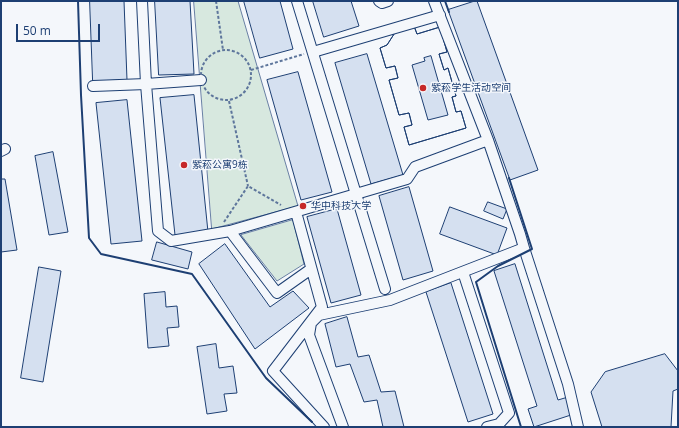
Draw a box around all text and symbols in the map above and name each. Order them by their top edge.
scale bar [18,16,102,42]
text: 50 m [23,22,51,39]
place label: 紫菘学生活动空间 [431,82,511,94]
marker: 紫菘学生活动空间 [418,83,428,93]
place label: 紫菘公寓9栋 [192,159,248,171]
marker: 紫菘公寓9栋 [179,160,189,170]
place label: 华中科技大学 [311,200,371,212]
marker: 华中科技大学 [298,201,308,211]

